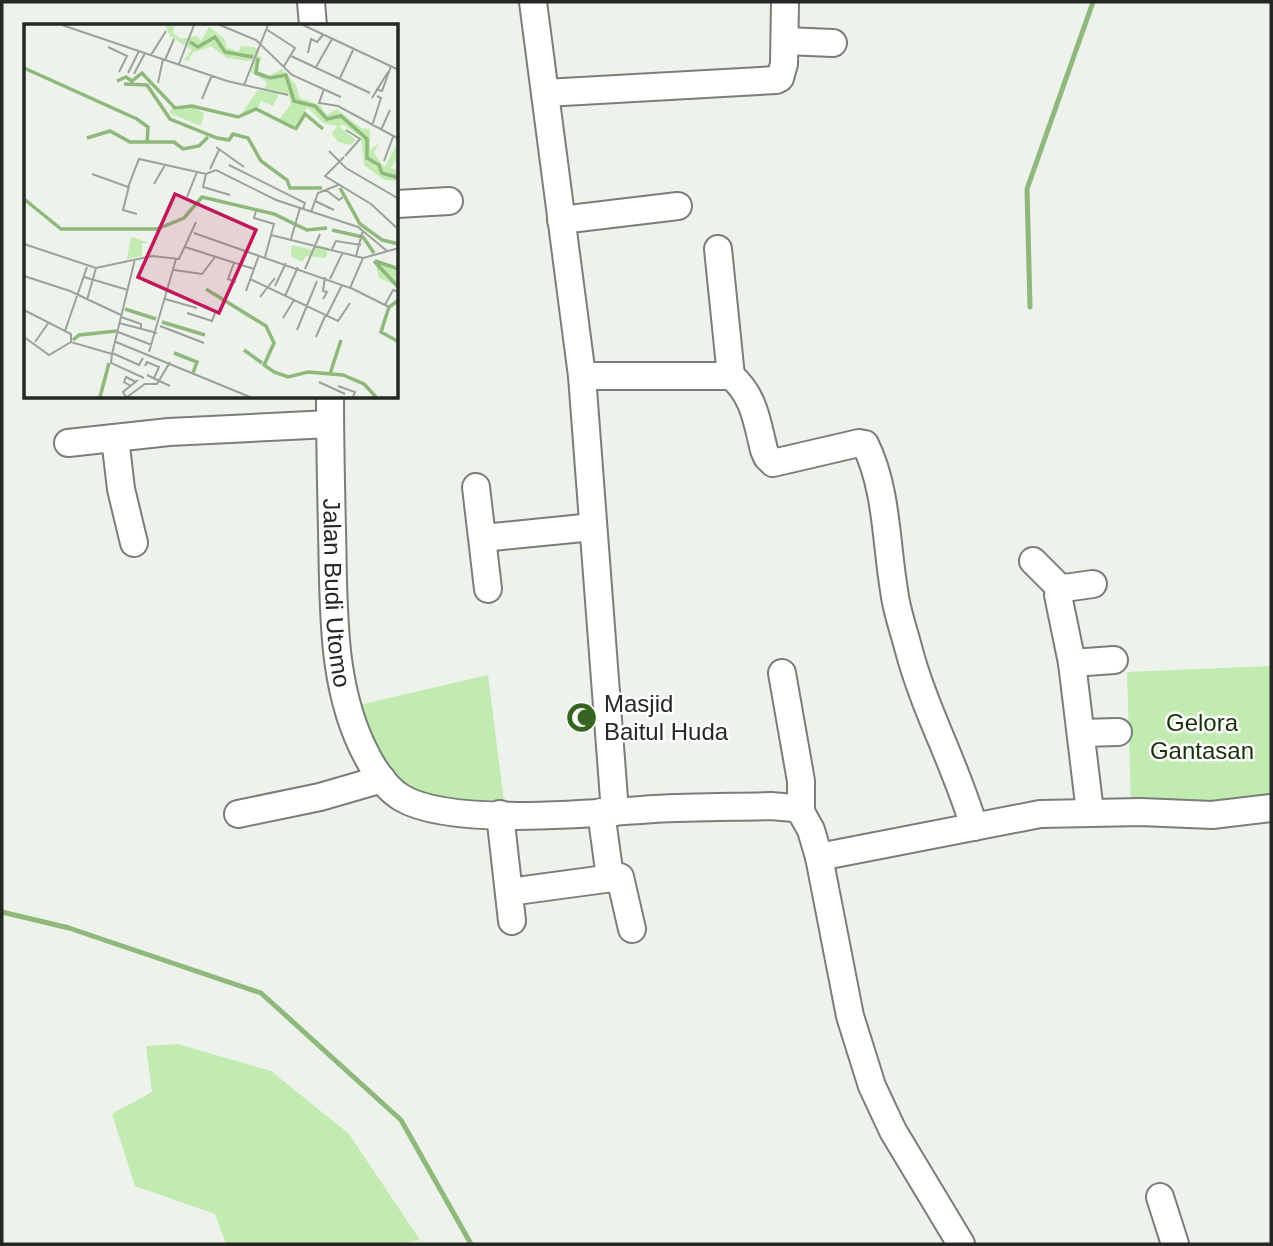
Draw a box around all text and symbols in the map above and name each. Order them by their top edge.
inset map [24,24,399,399]
street label: Jalan Budi Utomo [318,498,356,690]
place label: Masjid Baitul Huda [604,690,729,745]
mosque icon: Masjid Baitul Huda [564,701,598,735]
park label: Gelora Gantasan [1150,709,1254,764]

